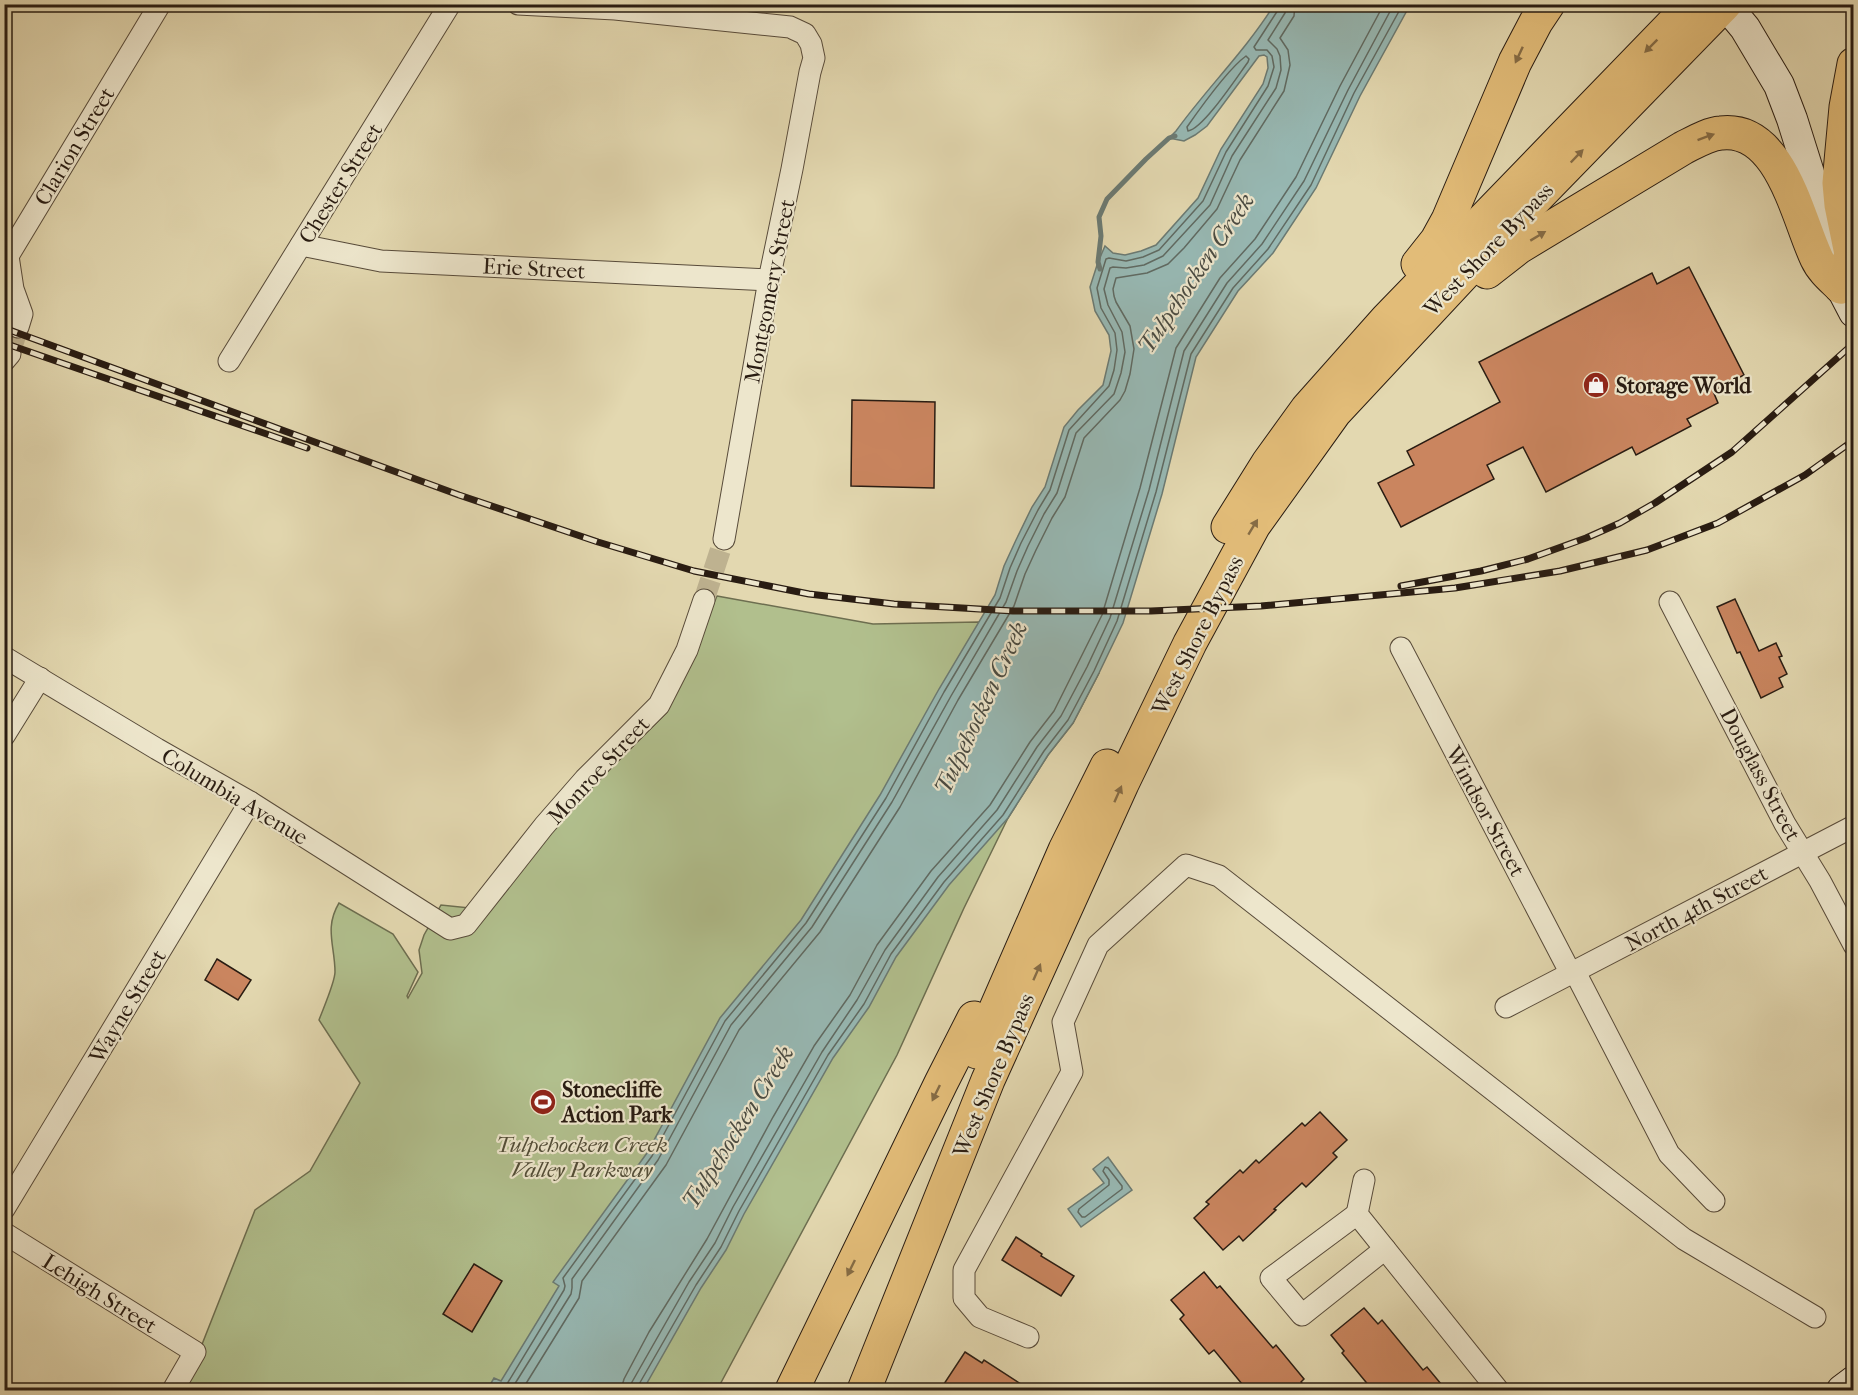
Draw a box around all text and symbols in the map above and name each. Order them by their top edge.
one-way arrow [1644,39,1658,53]
one-way arrow [1514,46,1523,63]
street label: Clarion Street [29,83,120,210]
street label: Chester Street [294,118,388,248]
one-way arrow [1698,132,1716,142]
one-way arrow [1570,149,1584,163]
street label: West Shore Bypass [1418,178,1559,323]
water label: Tulpehocken Creek [1132,187,1260,359]
street label: Montgomery Street [739,197,801,385]
one-way arrow [1530,230,1546,241]
street label: Erie Street [482,253,586,285]
shop icon: Storage World [1581,370,1611,400]
place label: Storage World [1616,373,1752,399]
one-way arrow [1248,519,1259,535]
street label: West Shore Bypass [1146,551,1249,720]
water label: Tulpehocken Creek [929,617,1033,799]
street label: Douglass Street [1714,703,1806,846]
street label: Monroe Street [542,711,655,830]
street label: Windsor Street [1439,741,1530,881]
street label: Columbia Avenue [157,743,312,851]
one-way arrow [1113,786,1122,803]
street label: North 4th Street [1621,860,1772,957]
street label: Wayne Street [83,945,172,1069]
one-way arrow [1033,963,1042,980]
street label: West Shore Bypass [947,990,1040,1162]
water label: Tulpehocken Creek [676,1040,800,1214]
place label: Stonecliffe Action Park [560,1077,673,1128]
one-way arrow [932,1084,941,1101]
sports icon: Stonecliffe Action Park [528,1087,558,1117]
park label: Tulpehocken Creek Valley Parkway [496,1132,668,1183]
street label: Lehigh Street [38,1248,162,1339]
one-way arrow [846,1260,856,1277]

